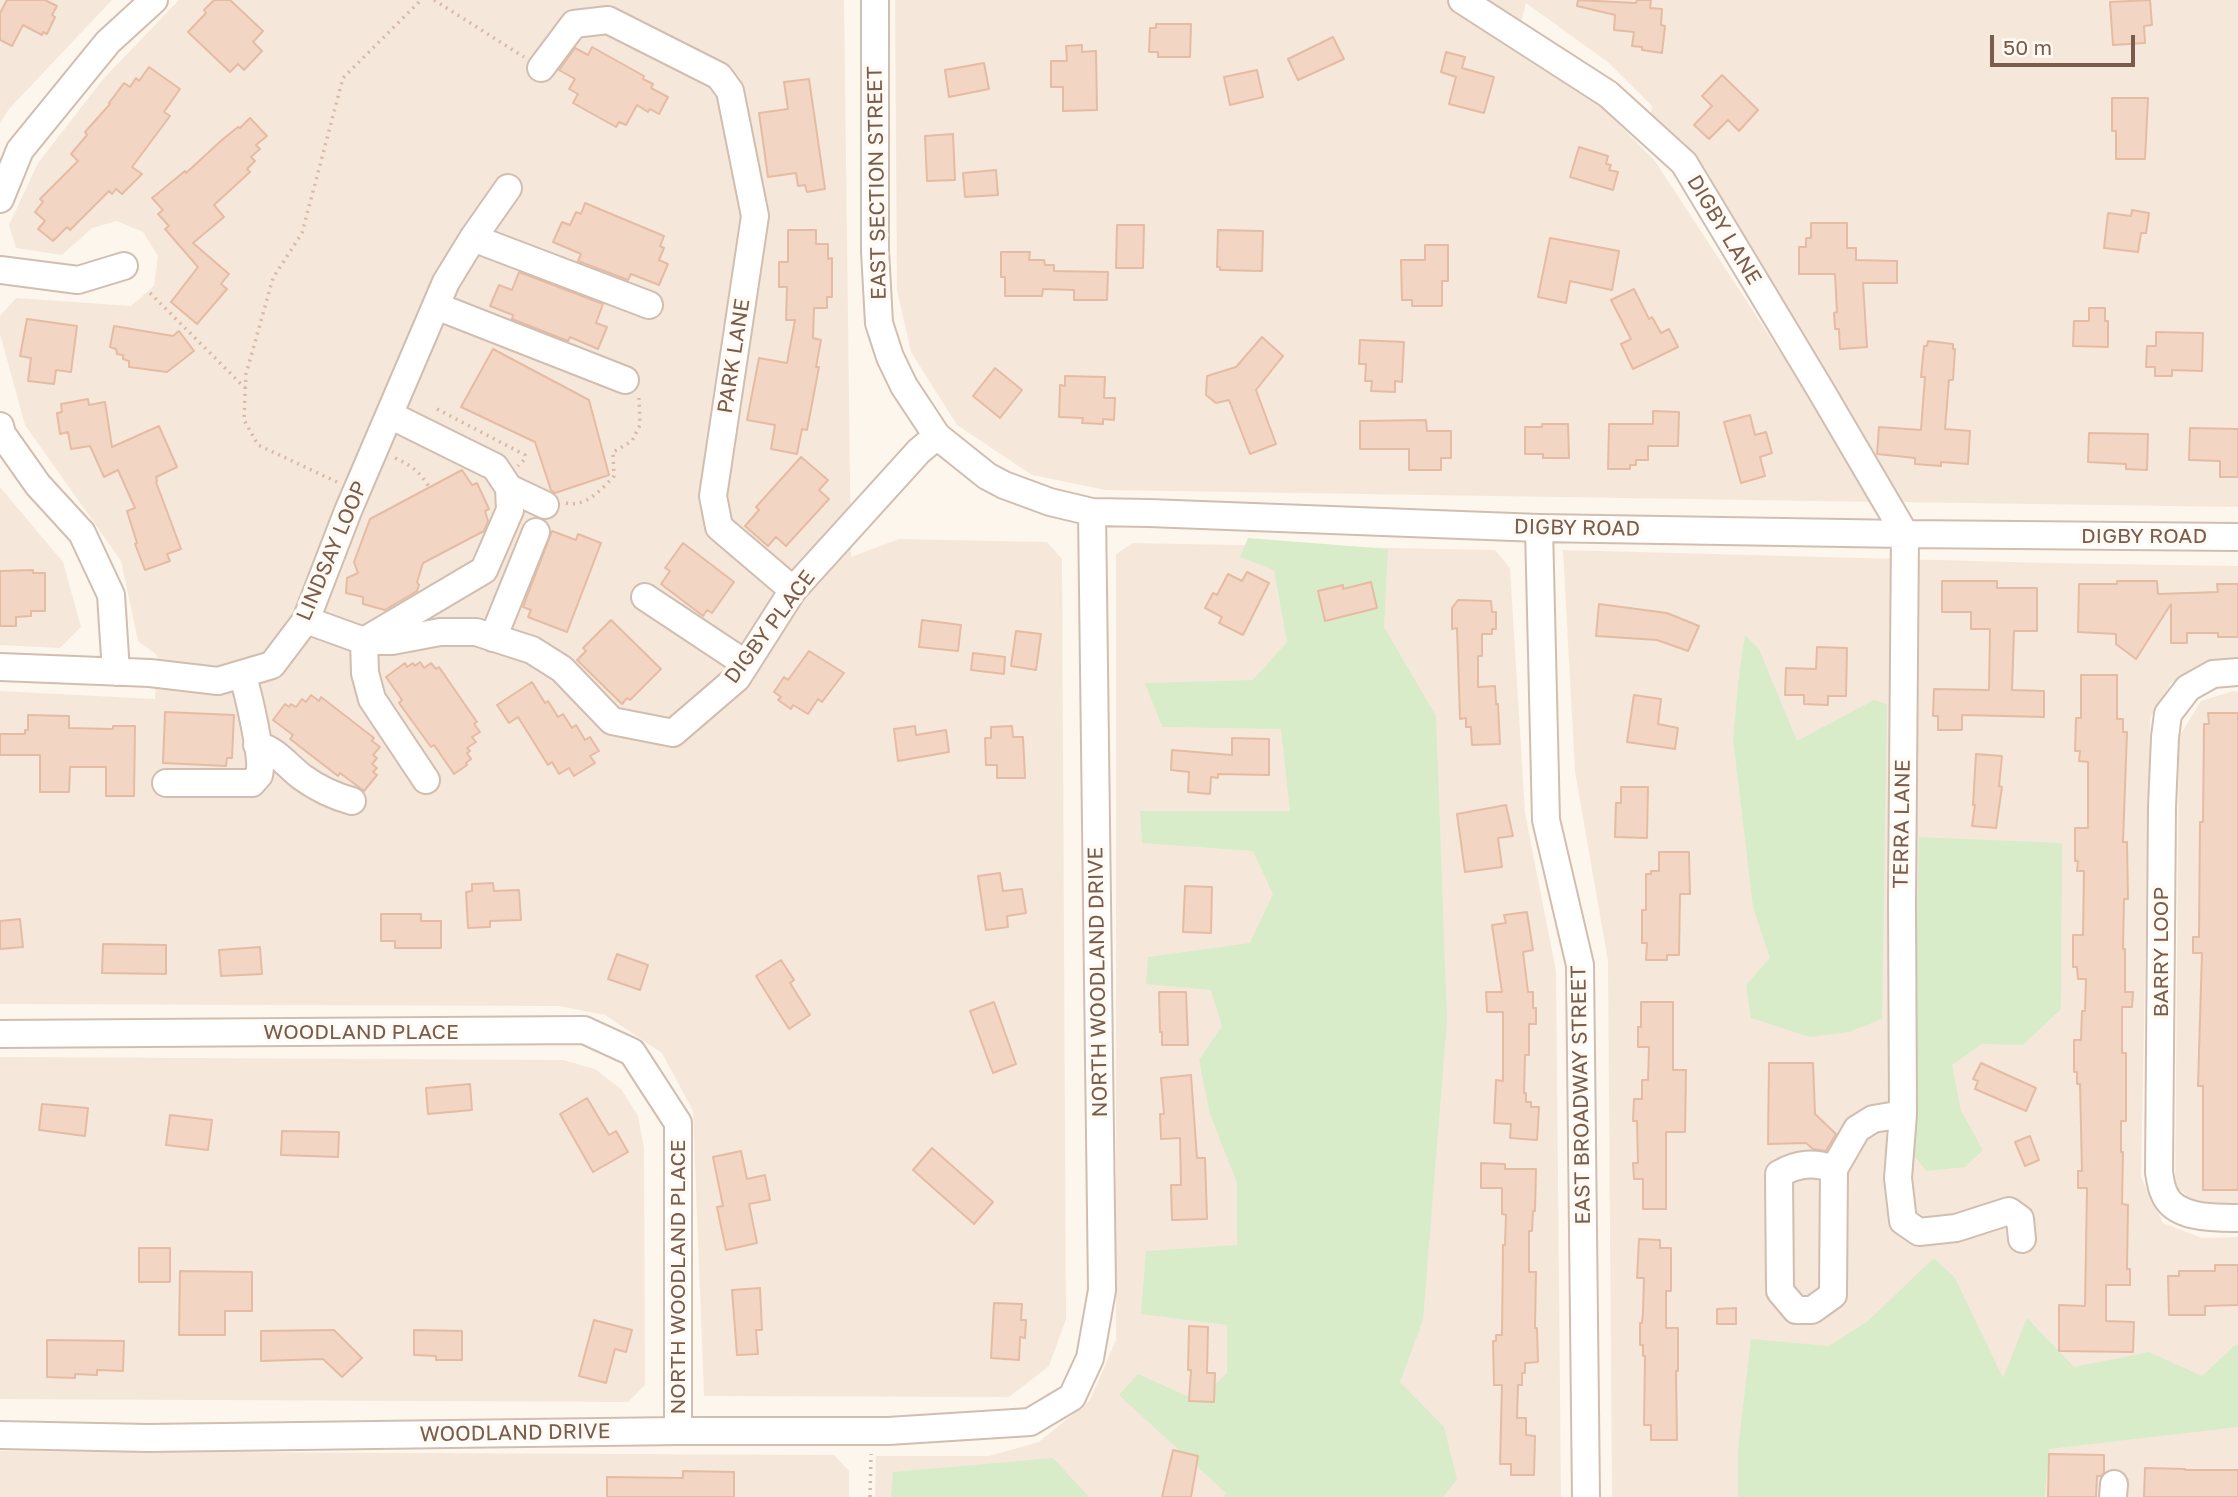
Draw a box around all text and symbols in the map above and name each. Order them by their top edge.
scale bar [1993,21,2138,65]
text: 50 m [2003,34,2052,60]
street label: EAST SECTION STREET [862,66,892,300]
street label: DIGBY LANE [1681,171,1767,289]
street label: PARK LANE [713,297,755,415]
street label: LINDSAY LOOP [291,477,373,625]
street label: DIGBY ROAD [1514,514,1640,542]
street label: DIGBY ROAD [2081,523,2207,549]
street label: DIGBY PLACE [719,565,821,689]
street label: TERRA LANE [1888,759,1916,889]
street label: NORTH WOODLAND DRIVE [1083,847,1113,1117]
street label: BARRY LOOP [2148,887,2174,1017]
street label: EAST BROADWAY STREET [1566,965,1596,1225]
street label: WOODLAND PLACE [263,1019,459,1045]
street label: NORTH WOODLAND PLACE [665,1139,691,1415]
street label: WOODLAND DRIVE [419,1419,611,1447]

